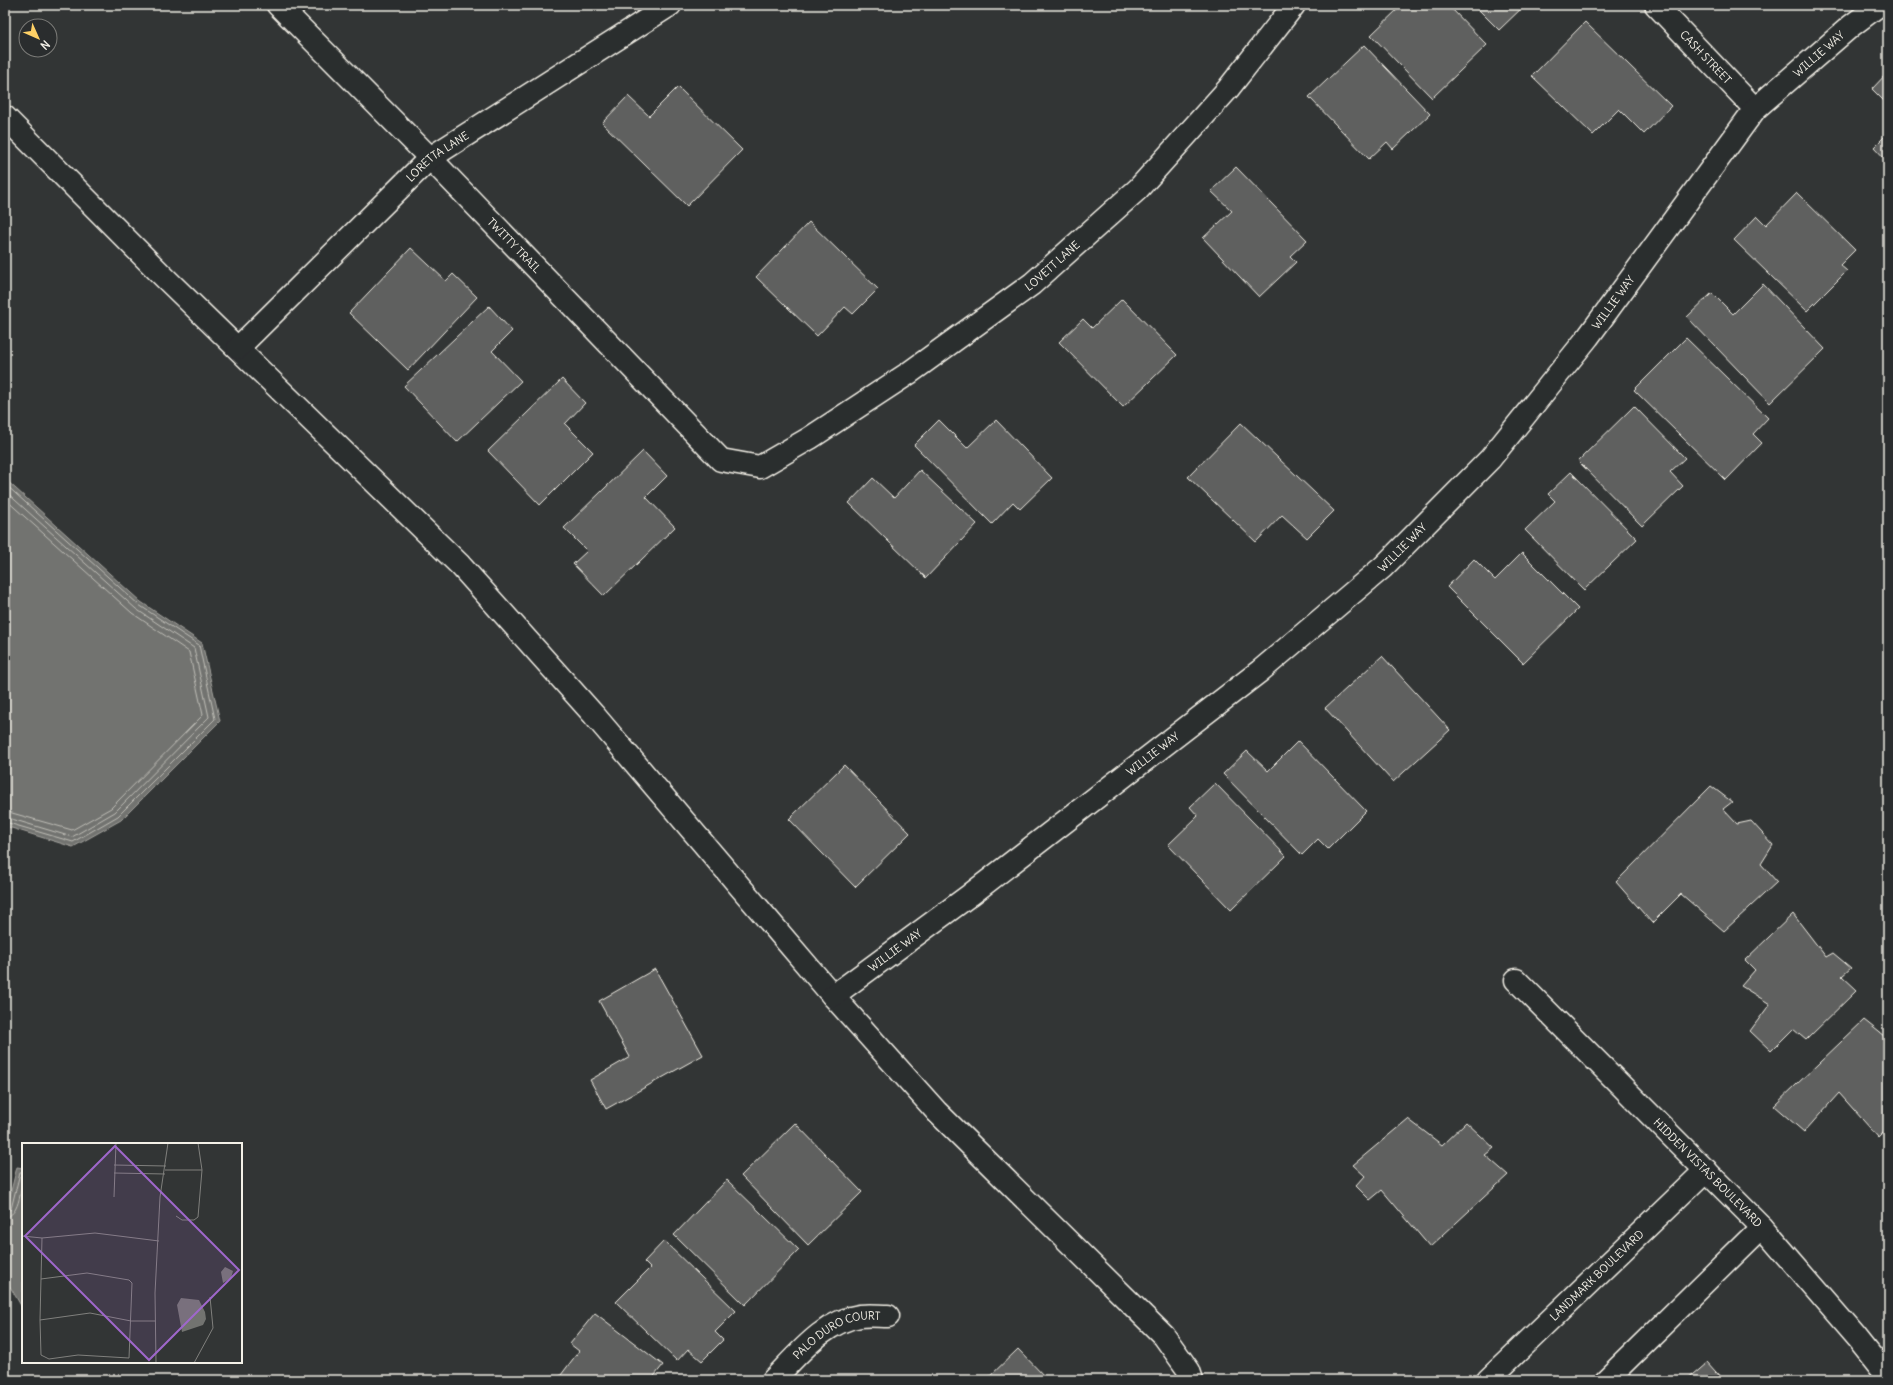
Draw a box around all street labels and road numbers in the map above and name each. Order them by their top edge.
street label: CASH STREET [1677,28,1734,87]
street label: WILLIE WAY [1790,28,1847,80]
street label: LORETTA LANE [403,128,471,185]
street label: TWITTY TRAIL [484,215,544,276]
street label: LOVETT LANE [1022,238,1083,294]
street label: WILLIE WAY [1589,273,1638,332]
street label: WILLIE WAY [1375,520,1429,575]
street label: WILLIE WAY [1123,729,1182,779]
street label: WILLIE WAY [865,926,925,975]
street label: HIDDEN VISTAS BOULEVARD [1651,1115,1765,1230]
street label: LANDMARK BOULEVARD [1547,1227,1647,1324]
street label: PALO DURO COURT [790,1308,881,1362]

